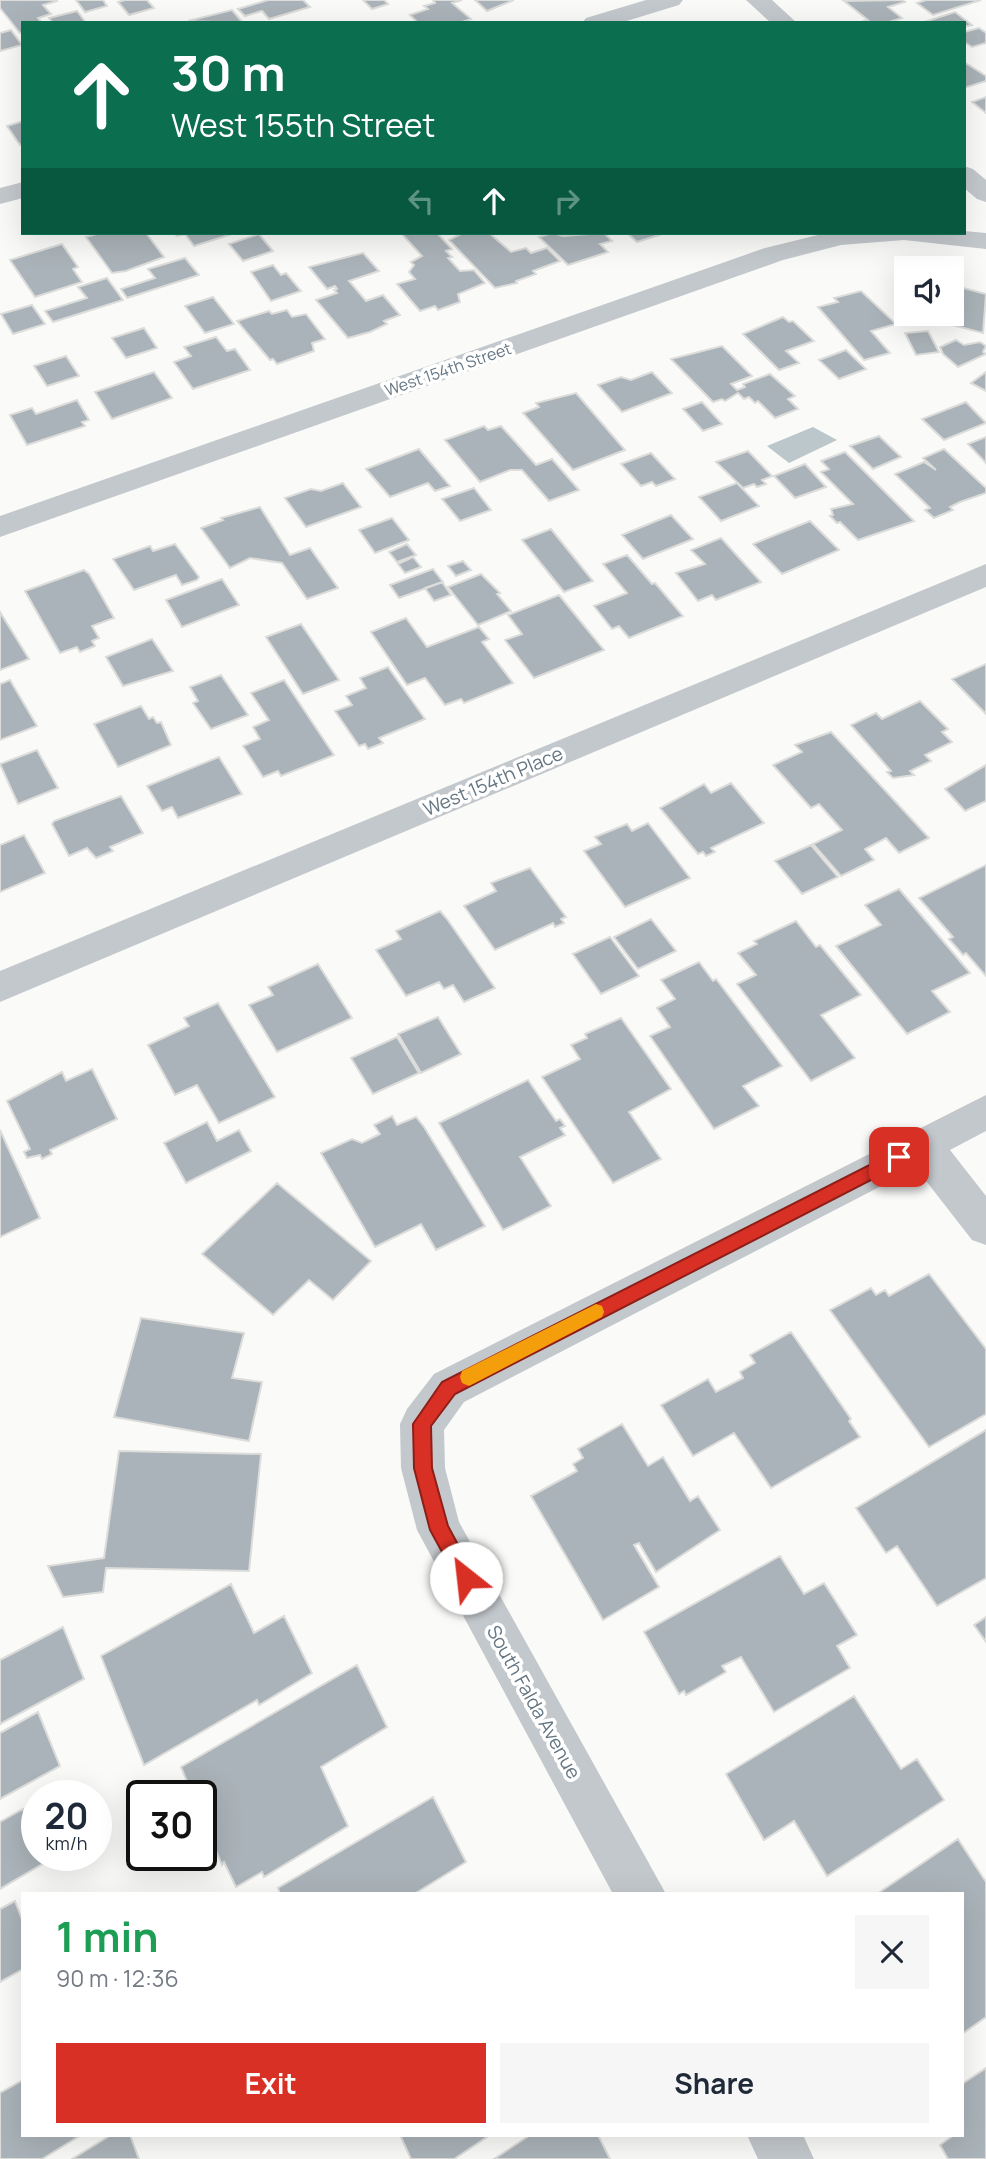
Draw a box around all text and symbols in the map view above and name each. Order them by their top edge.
text: 30 m [171,39,286,106]
icon: ahead [56,49,147,140]
text: West 155th Street [171,103,435,147]
icon: left [402,182,440,220]
icon: ahead [475,182,513,220]
icon: right [548,182,586,220]
map controls [894,256,964,326]
button: sound [894,256,964,326]
street label: West 154th Street [382,337,514,401]
street label: West 154th Place [419,740,567,822]
pin [869,1127,929,1187]
icon: arrive [880,1138,918,1176]
position arrow [429,1541,503,1615]
street label: South Falda Avenue [481,1621,587,1783]
speed limit sign: 30 [126,1780,217,1871]
text: 20 [45,1792,88,1840]
text: km/h [46,1831,87,1855]
text: 1 min [56,1907,159,1965]
button: close [855,1915,929,1989]
text: 90 m · 12:36 [56,1962,179,1994]
button: Exit [56,2043,486,2123]
button: Share [500,2043,929,2123]

